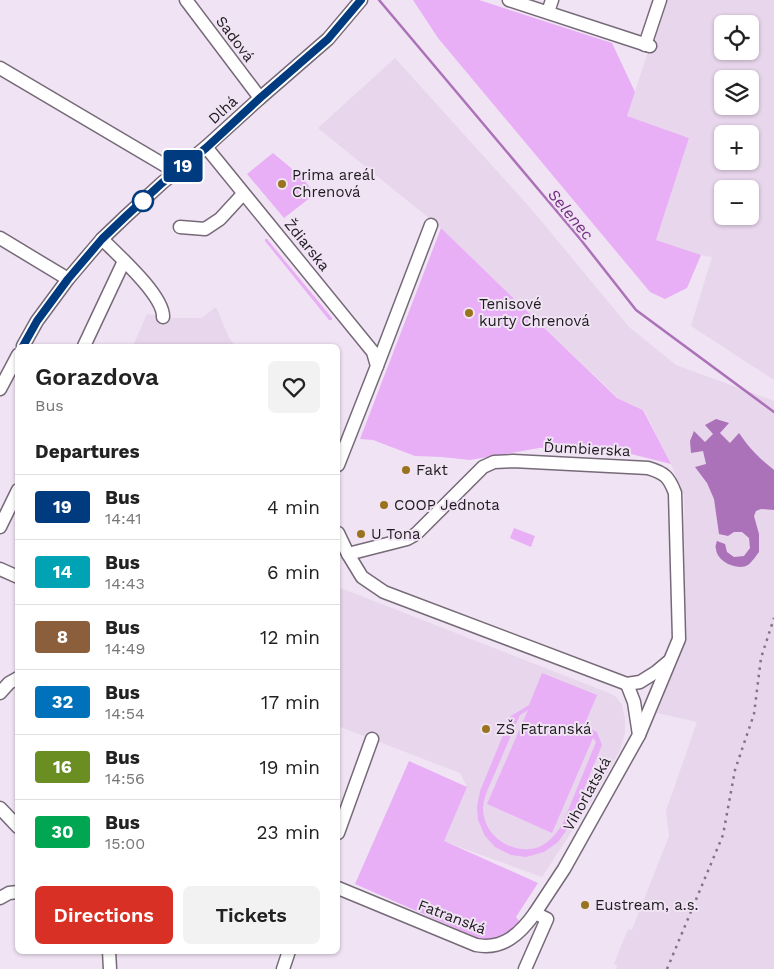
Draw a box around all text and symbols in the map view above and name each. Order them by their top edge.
street label: Sadová [212,13,258,66]
map controls [714,15,759,225]
button: locate [714,15,759,60]
button: layers [714,70,759,115]
street label: Dlhá [205,92,242,128]
button: + [714,125,759,170]
line badge: 19 [160,150,206,182]
text: 19 [174,155,192,176]
place label: Prima areál Chrenová [292,166,375,201]
marker: Prima areál Chrenová [276,178,288,190]
button: − [714,180,759,225]
water label: Selenec [544,185,598,244]
unlabelled marker [132,190,154,212]
street label: Ždiarska [281,215,334,275]
place label: Tenisové kurty Chrenová [479,295,590,330]
marker: Tenisové kurty Chrenová [463,307,475,319]
button: heart [268,361,320,413]
text: Gorazdova [35,363,159,391]
text: Bus [35,396,64,415]
street label: Ďumbierska [543,438,631,460]
text: Departures [35,440,140,463]
place label: Fakt [416,461,448,479]
marker: Fakt [400,464,412,476]
text: Bus [105,486,140,509]
text: 19 [53,496,72,517]
text: 4 min [267,496,320,519]
place label: COOP Jednota [394,496,500,514]
marker: COOP Jednota [378,499,390,511]
text: 14:41 [105,509,142,528]
place label: U Tona [371,525,421,543]
marker: U Tona [355,528,367,540]
text: Bus [105,551,140,574]
text: 14 [53,561,72,582]
text: 6 min [267,561,320,584]
text: 14:43 [105,574,145,593]
text: Bus [105,616,140,639]
text: 8 [57,626,68,647]
text: 12 min [260,626,320,649]
text: 14:49 [105,639,145,658]
text: Bus [105,681,140,704]
text: 32 [52,691,73,712]
text: 17 min [261,691,320,714]
text: 14:54 [105,704,145,723]
place label: ZŠ Fatranská [496,719,592,738]
marker: ZŠ Fatranská [480,723,492,735]
text: Bus [105,746,140,769]
street label: Vihorlatská [559,753,615,834]
text: 16 [53,756,72,777]
text: 19 min [259,756,320,779]
text: 14:56 [105,769,145,788]
text: Bus [105,811,140,834]
text: 30 [51,821,74,842]
text: 23 min [256,821,320,844]
text: 15:00 [105,834,145,853]
button: Directions [35,886,173,944]
button: Tickets [183,886,320,944]
street label: Fatranská [415,896,489,938]
place label: Eustream, a.s. [595,896,699,914]
marker: Eustream, a.s. [579,899,591,911]

